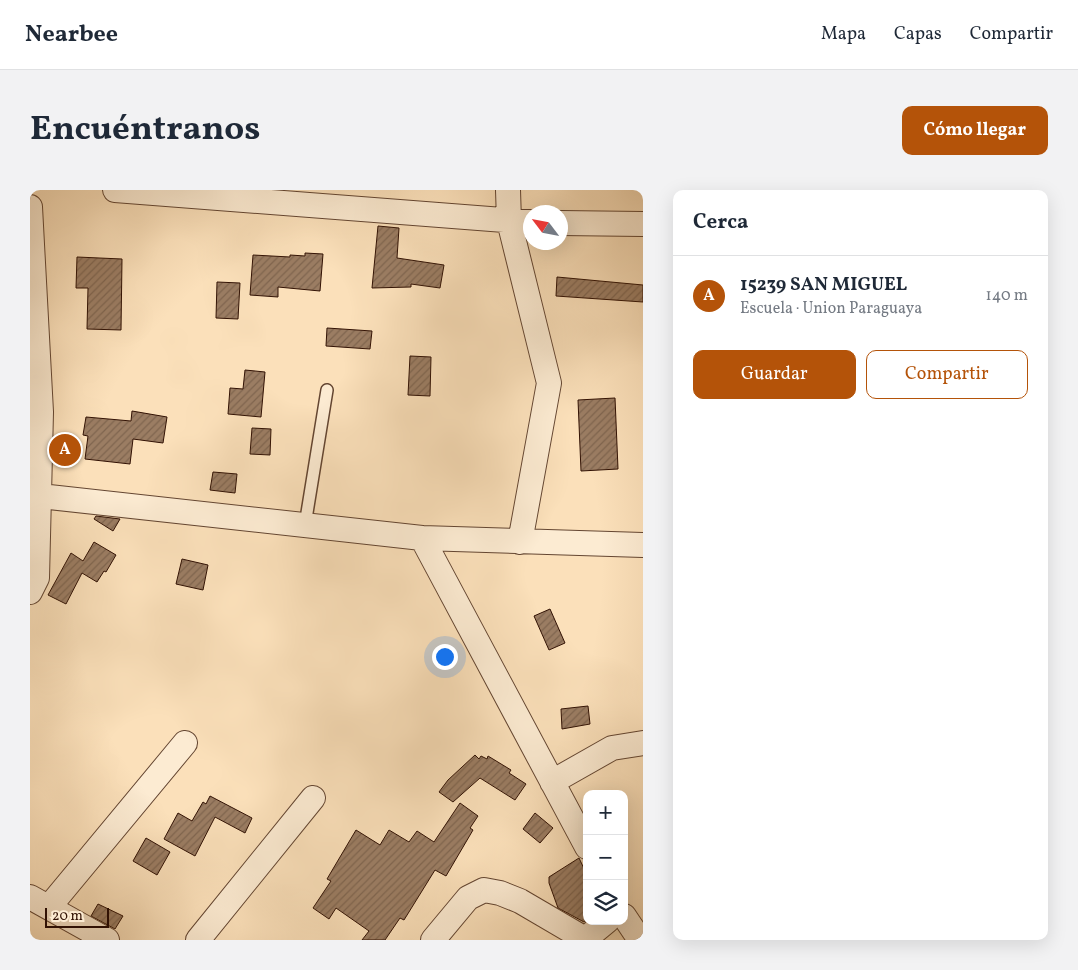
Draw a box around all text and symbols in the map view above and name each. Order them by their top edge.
text: Nearbee [25,18,118,52]
text: Mapa [821,22,866,47]
text: Capas [894,22,942,47]
text: Compartir [970,22,1053,47]
text: Encuéntranos [30,106,260,154]
button: Cómo llegar [902,106,1048,155]
north arrow [523,205,568,250]
text: Cerca [693,208,748,237]
text: 15239 SAN MIGUEL [740,272,907,298]
text: A [703,285,715,307]
text: 140 m [986,285,1028,307]
text: Escuela · Union Paraguaya [740,298,922,320]
button: Guardar [693,350,856,399]
button: Compartir [866,350,1028,399]
pin: A [49,431,81,469]
your location [432,644,458,670]
map controls [583,790,628,925]
button: + [583,790,628,835]
button: − [583,835,628,880]
button: layers [583,880,628,925]
scale bar [45,905,109,928]
text: 20 m [52,907,83,926]

